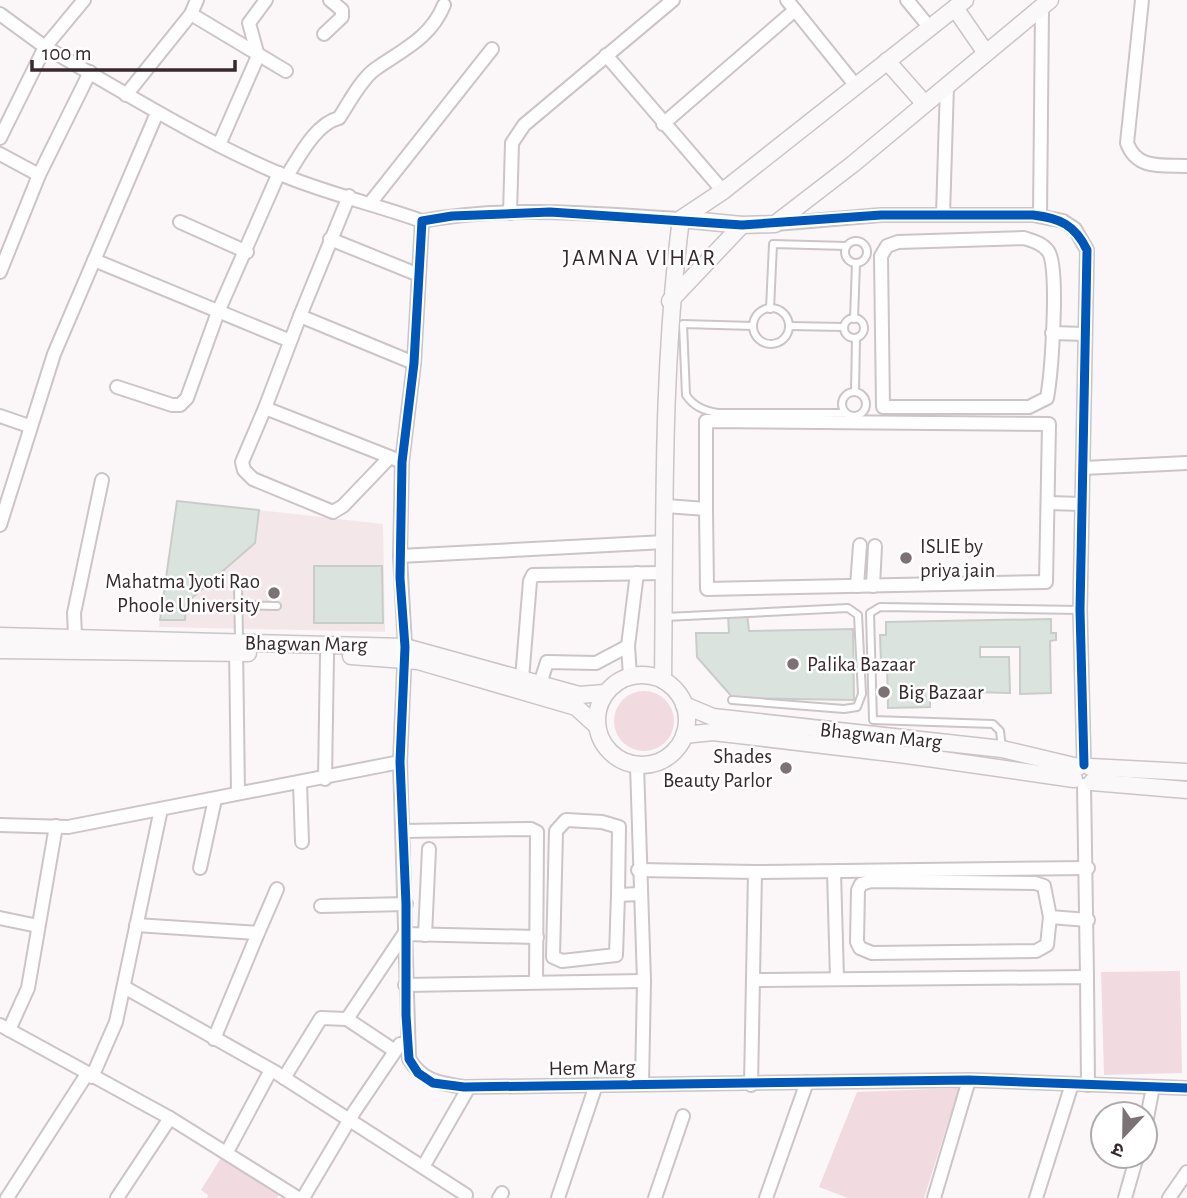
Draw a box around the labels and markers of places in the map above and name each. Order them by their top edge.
place label: ISLIE by priya jain [920,536,995,581]
marker: ISLIE by priya jain [898,550,914,566]
place label: Mahatma Jyoti Rao Phoole University [105,571,260,616]
marker: Mahatma Jyoti Rao Phoole University [266,585,282,601]
place label: Palika Bazaar [807,654,915,675]
marker: Palika Bazaar [785,656,801,672]
place label: Big Bazaar [898,682,984,703]
marker: Big Bazaar [876,684,892,700]
place label: Shades Beauty Parlor [663,746,772,791]
marker: Shades Beauty Parlor [778,760,794,776]

